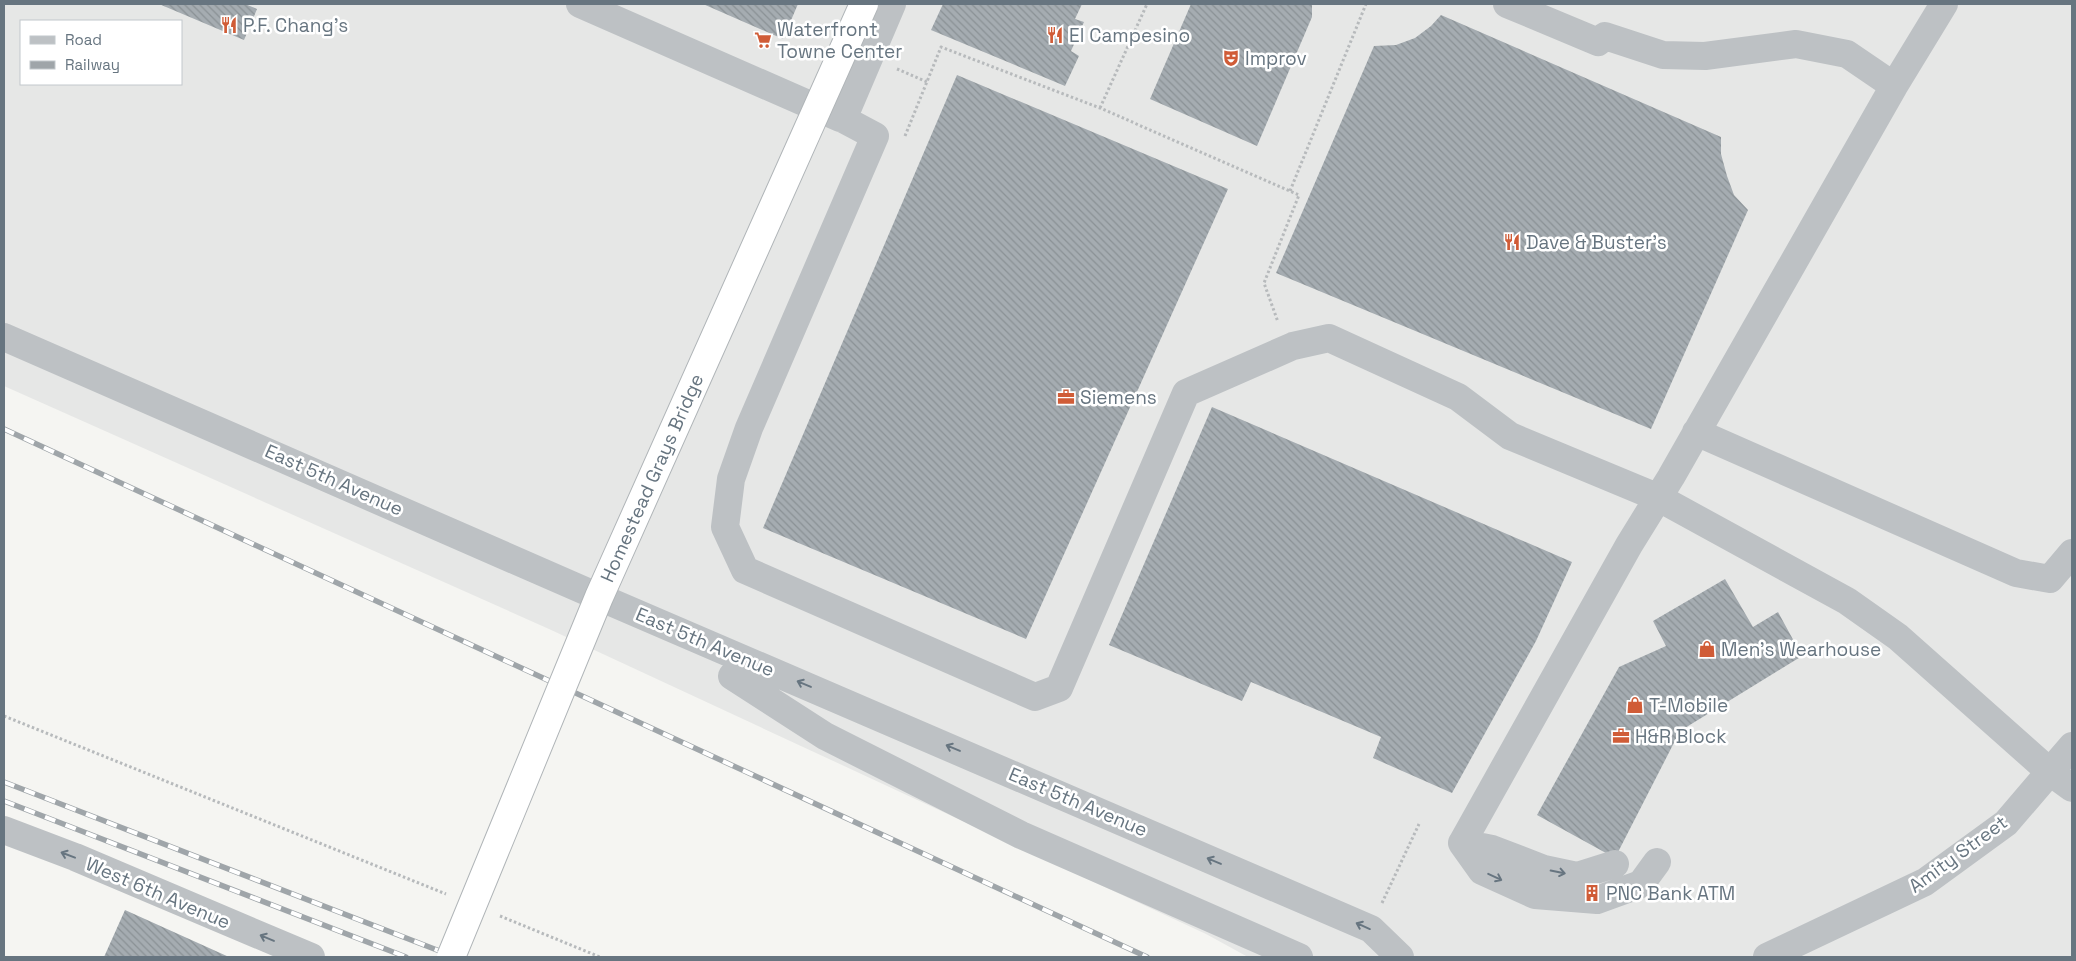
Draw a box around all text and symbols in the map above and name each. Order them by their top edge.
place label: P.F. Chang's [243,13,348,38]
restaurant icon: P.F. Chang's [219,15,239,35]
place label: Waterfront Towne Center [777,17,902,64]
legend [20,20,182,85]
place label: El Campesino [1069,23,1190,48]
restaurant icon: El Campesino [1045,25,1065,45]
text: Road [65,30,102,49]
supermarket icon: Waterfront Towne Center [753,30,773,50]
place label: Improv [1245,46,1307,71]
theatre icon: Improv [1221,48,1241,68]
text: Railway [65,55,120,74]
place label: Dave & Buster's [1526,230,1667,255]
restaurant icon: Dave & Buster's [1502,232,1522,252]
street label: Homestead Grays Bridge [595,370,709,586]
place label: Siemens [1080,385,1157,410]
office icon: Siemens [1056,387,1076,407]
street label: East 5th Avenue [261,438,407,522]
street label: East 5th Avenue [632,601,778,683]
place label: Men's Wearhouse [1721,637,1881,662]
shop icon: Men's Wearhouse [1697,639,1717,659]
one-way arrow [797,678,812,688]
place label: T-Mobile [1649,693,1728,718]
shop icon: T-Mobile [1625,695,1645,715]
place label: H&R Block [1635,724,1726,749]
office icon: H&R Block [1611,726,1631,746]
one-way arrow [946,743,961,753]
street label: East 5th Avenue [1005,761,1151,843]
street label: Amity Street [1904,810,2012,898]
one-way arrow [61,850,77,859]
street label: West 6th Avenue [82,851,234,935]
one-way arrow [1207,855,1222,865]
one-way arrow [1550,868,1566,878]
one-way arrow [1487,873,1502,882]
place label: PNC Bank ATM [1606,881,1735,906]
building icon: PNC Bank ATM [1582,883,1602,903]
one-way arrow [1356,920,1371,930]
one-way arrow [260,933,275,943]

